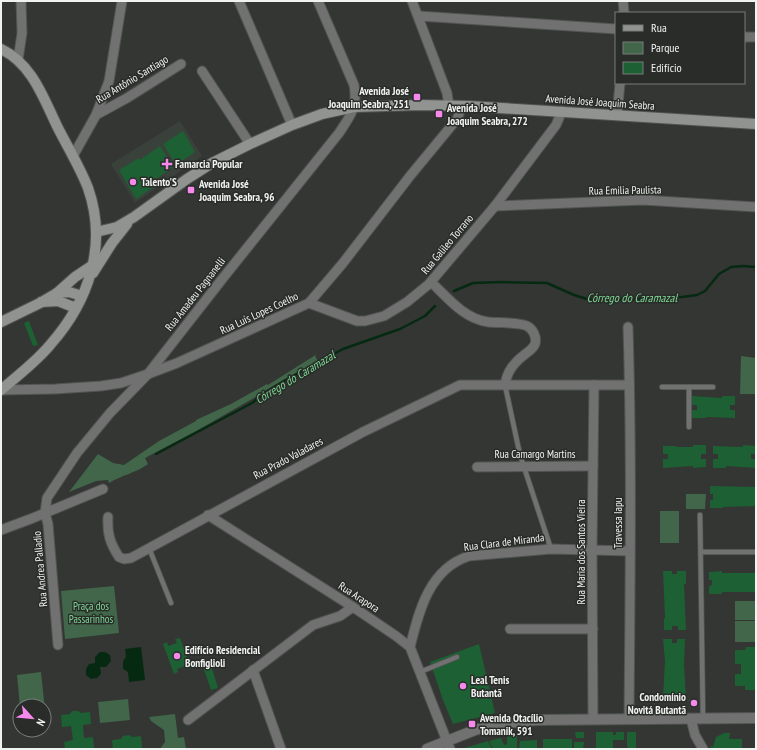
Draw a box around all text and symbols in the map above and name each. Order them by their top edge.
legend [615,12,745,84]
text: Rua [651,20,667,35]
text: Parque [651,40,680,55]
street label: Rua Antônio Santiago [93,52,171,106]
text: Edifício [651,60,682,75]
place label: Avenida José Joaquim Seabra, 251 [327,84,409,111]
street label: Avenida José Joaquim Seabra [545,91,655,113]
marker: Avenida José Joaquim Seabra, 251 [412,92,422,102]
place label: Avenida José Joaquim Seabra, 272 [446,101,528,128]
marker: Avenida José Joaquim Seabra, 272 [434,109,444,119]
place label: Famarcia Popular [175,157,243,171]
marker: Famarcia Popular [162,159,172,169]
place label: Talento'S [141,175,177,189]
marker: Talento'S [128,177,138,187]
place label: Avenida José Joaquim Seabra, 96 [198,177,275,204]
street label: Rua Emilia Paulista [589,182,661,198]
marker: Avenida José Joaquim Seabra, 96 [186,185,196,195]
street label: Rua Galileo Torrano [418,211,476,277]
street label: Rua Amadeu Pagnanelli [162,254,228,334]
street label: Rua Luís Lopes Coelho [218,289,301,337]
water label: Córrego do Caramazal [587,290,678,305]
water label: Córrego do Caramazal [252,347,339,407]
street label: Rua Prado Valadares [251,434,325,482]
street label: Rua Camargo Martins [494,447,576,461]
street label: Travessa Iapu [611,497,625,548]
street label: Rua Maria dos Santos Vieira [574,499,588,605]
street label: Rua Andrea Palladio [30,530,50,608]
street label: Rua Clara de Miranda [463,530,545,554]
street label: Rua Arapora [336,579,382,615]
park label: Praça dos Passarinhos [69,599,113,626]
place label: Edifício Residencial Bonfiglioli [185,643,261,670]
marker: Edifício Residencial Bonfiglioli [172,651,182,661]
place label: Leal Tenis Butantã [471,673,509,700]
marker: Leal Tenis Butantã [458,681,468,691]
place label: Condomínio Novitá Butantã [628,690,686,717]
north arrow [12,698,52,738]
marker: Condomínio Novitá Butantã [689,698,699,708]
place label: Avenida Otacílio Tomanik, 591 [479,711,543,738]
text: N [33,717,48,728]
marker: Avenida Otacílio Tomanik, 591 [467,719,477,729]

